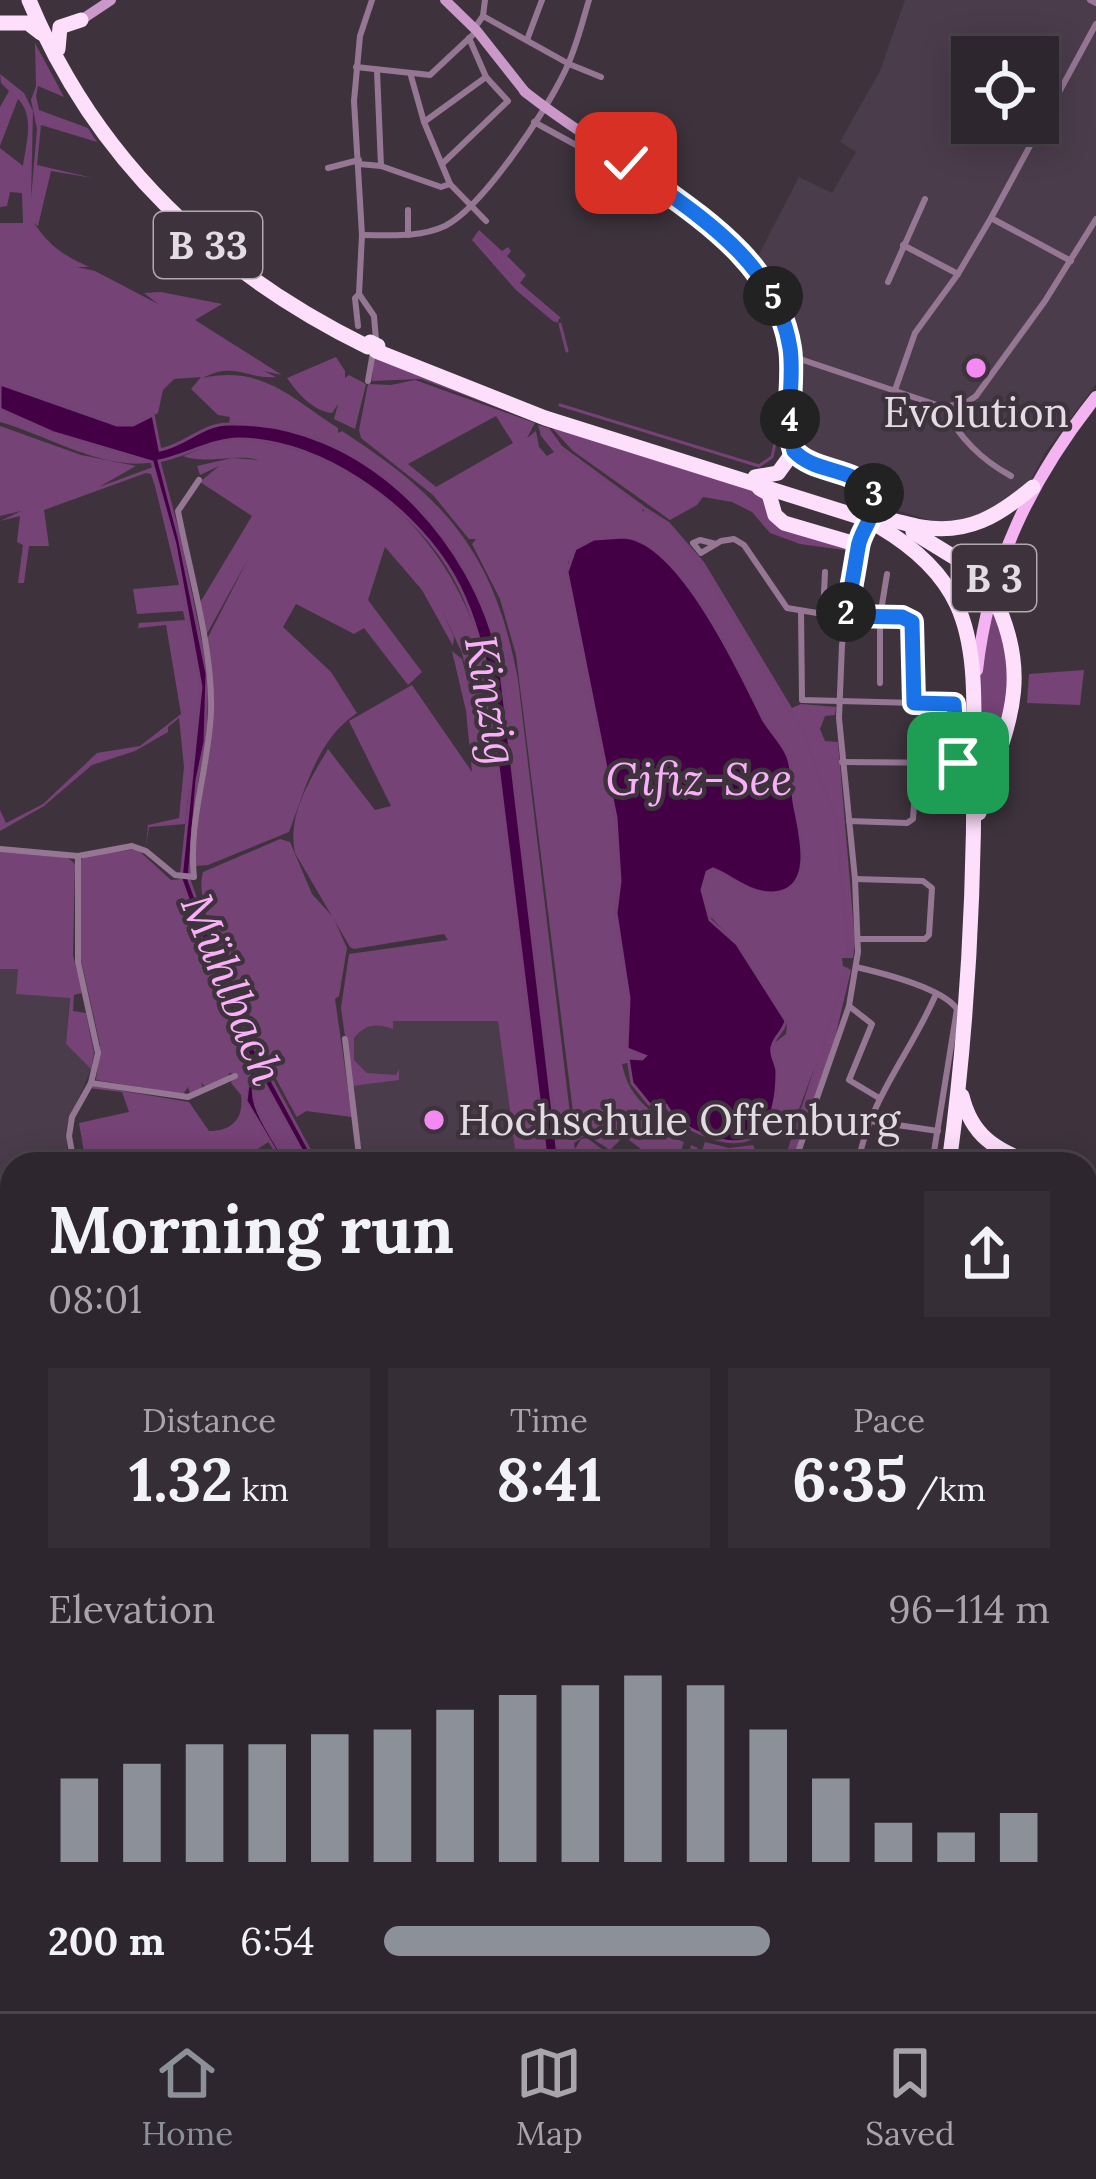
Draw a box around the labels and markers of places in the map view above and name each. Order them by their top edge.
pin [575,112,677,214]
pin: 5 [743,266,803,326]
marker: Evolution [963,355,989,381]
place label: Evolution [883,385,1069,439]
pin: 4 [760,389,820,449]
pin: 3 [844,463,904,523]
pin: 2 [816,582,876,642]
pin [907,712,1009,814]
place label: Hochschule Offenburg [458,1093,901,1147]
marker: Hochschule Offenburg [421,1107,447,1133]

